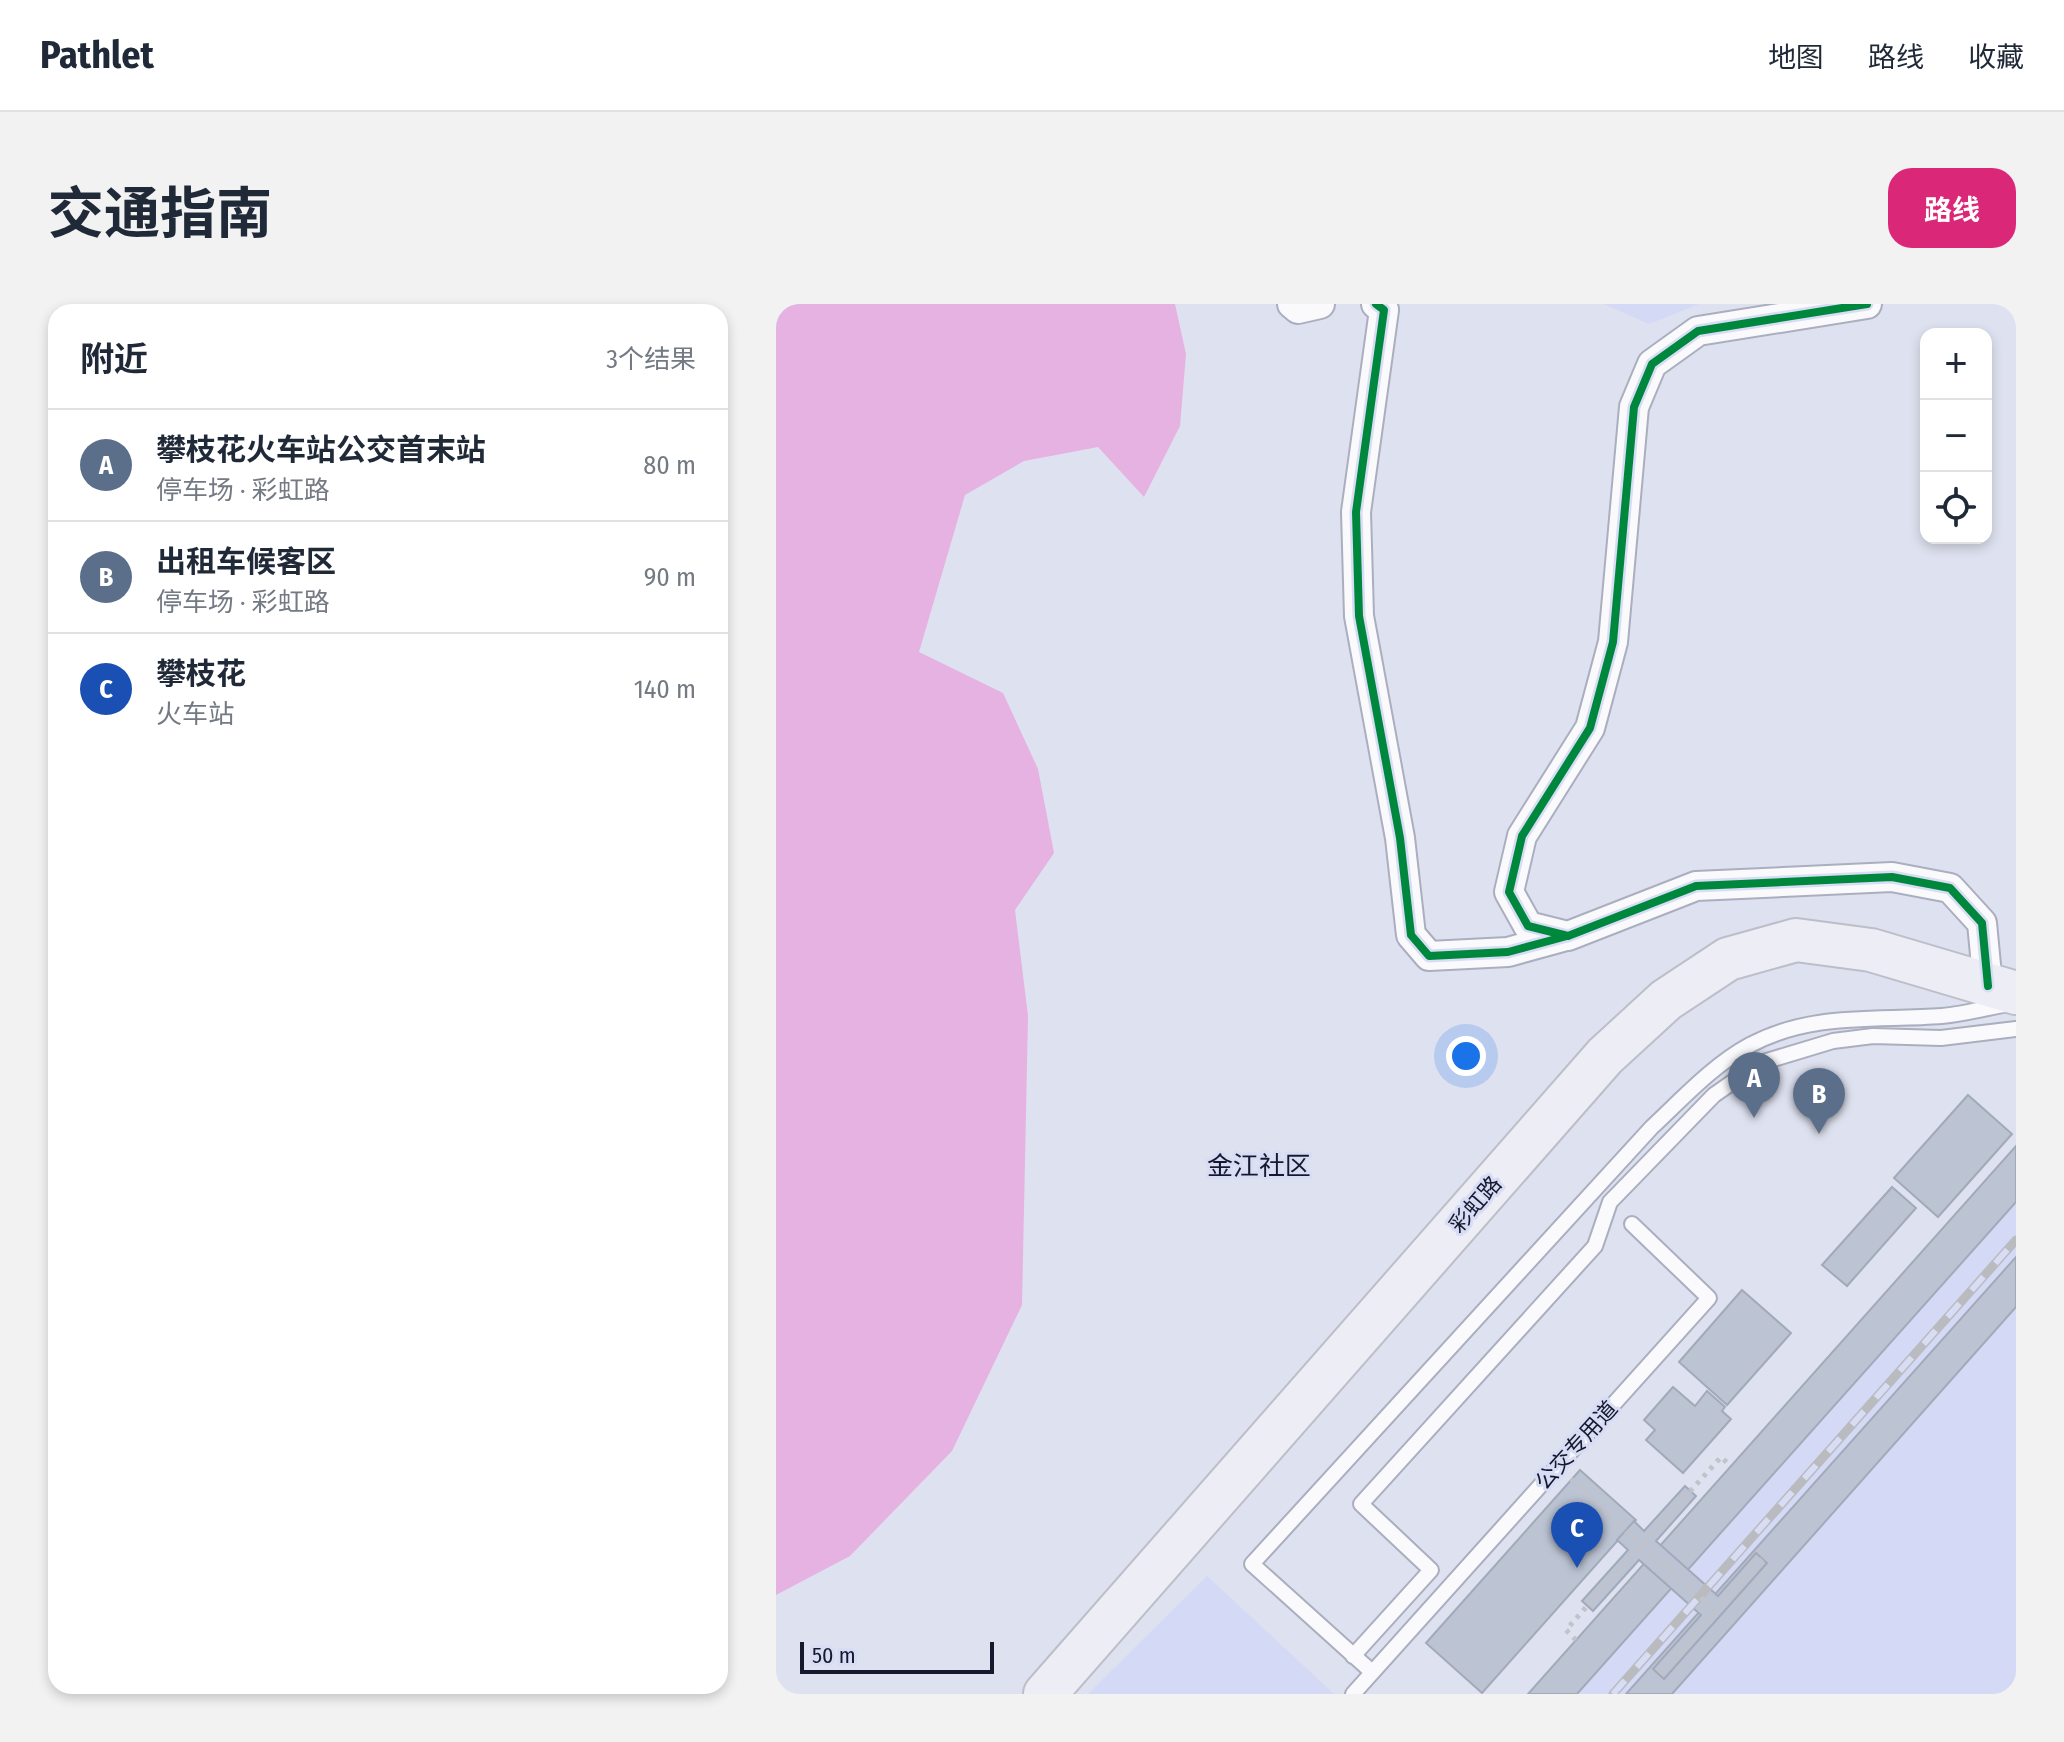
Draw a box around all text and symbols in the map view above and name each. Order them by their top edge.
text: Pathlet [40,32,154,78]
text: 地图 [1768,41,1824,74]
text: 路线 [1868,41,1924,74]
text: 收藏 [1968,41,2024,74]
button: 路线 [1888,168,2016,248]
text: 交通指南 [48,181,272,248]
map controls [1920,328,1992,544]
button: + [1920,328,1992,400]
text: 附近 [80,339,148,380]
text: 3个结果 [606,344,696,375]
button: − [1920,400,1992,472]
text: 攀枝花火车站公交首末站 [156,432,486,468]
text: A [99,450,113,481]
text: 80 m [643,450,696,481]
button: locate [1920,472,1992,544]
text: 停车场 · 彩虹路 [156,475,330,506]
text: 出租车候客区 [156,544,336,580]
text: B [99,562,113,593]
text: 90 m [644,562,696,593]
text: 停车场 · 彩虹路 [156,587,330,618]
text: 攀枝花 [156,656,246,692]
text: C [99,674,113,705]
text: 140 m [634,674,696,705]
text: 火车站 [156,699,234,730]
your location [1446,1036,1486,1076]
pin: A [1728,1052,1780,1118]
pin: B [1793,1068,1845,1134]
district label: 金江社区 [1207,1151,1311,1182]
street label: 彩虹路 [1444,1171,1507,1238]
street label: 公交专用道 [1530,1395,1623,1495]
pin: C [1551,1502,1603,1568]
scale bar [800,1638,994,1674]
text: 50 m [812,1642,856,1669]

